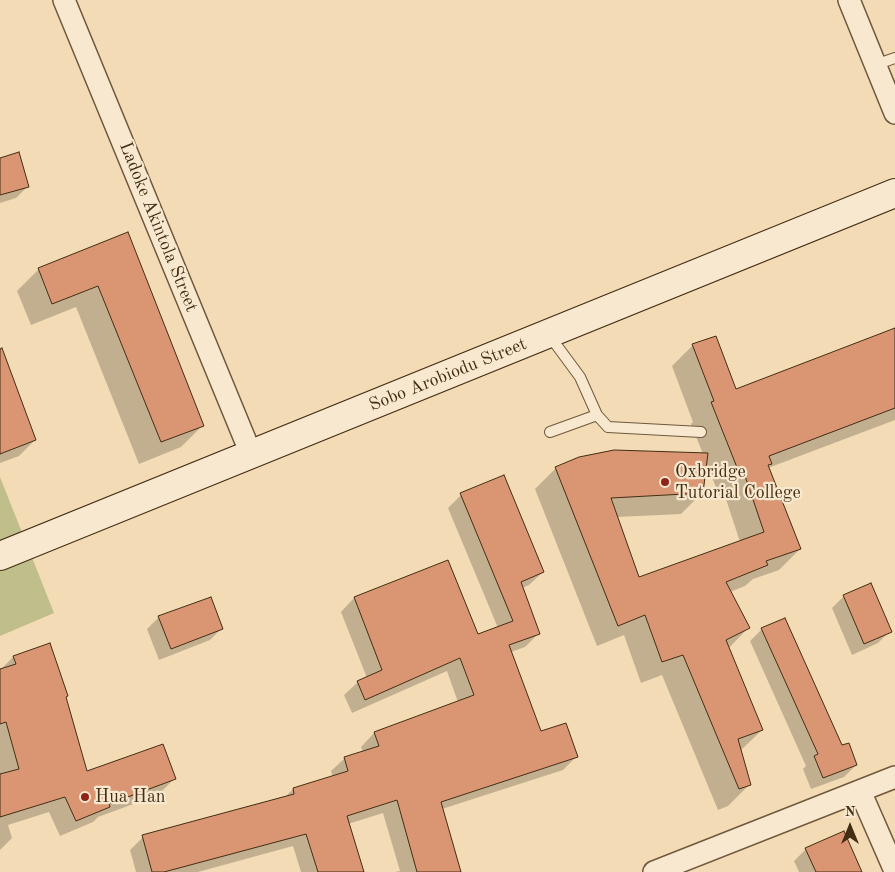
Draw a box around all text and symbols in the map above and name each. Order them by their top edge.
street label: Ladoke Akintola Street [114,139,202,315]
street label: Sobo Arobiodu Street [366,334,530,416]
place label: Oxbridge Tutorial College [675,461,801,504]
marker: Oxbridge Tutorial College [659,476,671,488]
place label: Hua Han [95,786,166,808]
marker: Hua Han [79,791,91,803]
north arrow [825,802,875,852]
text: N [845,805,855,819]

